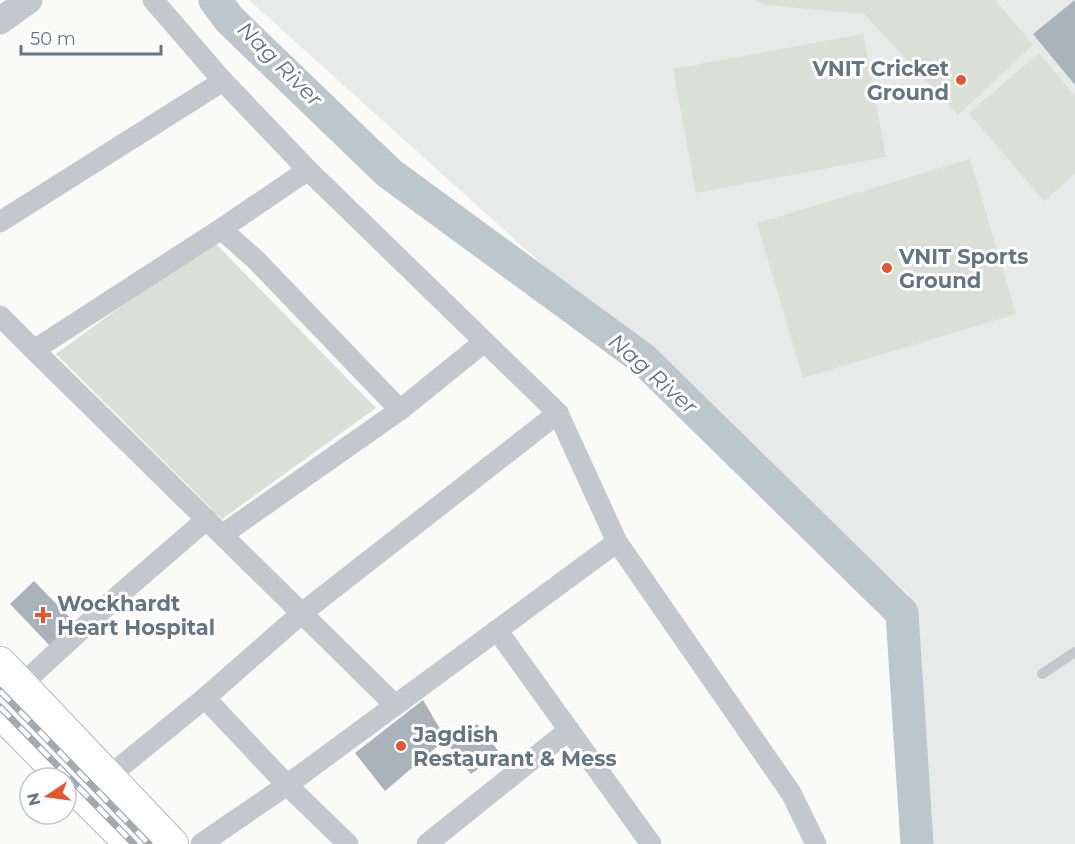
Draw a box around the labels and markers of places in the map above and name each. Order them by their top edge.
place label: VNIT Cricket Ground [811,56,949,105]
marker: VNIT Cricket Ground [954,73,968,87]
place label: VNIT Sports Ground [898,244,1028,293]
marker: VNIT Sports Ground [880,261,894,275]
place label: Wockhardt Heart Hospital [57,591,215,640]
marker: Wockhardt Heart Hospital [34,606,52,624]
place label: Jagdish Restaurant & Mess [412,722,617,771]
marker: Jagdish Restaurant & Mess [394,739,408,753]

